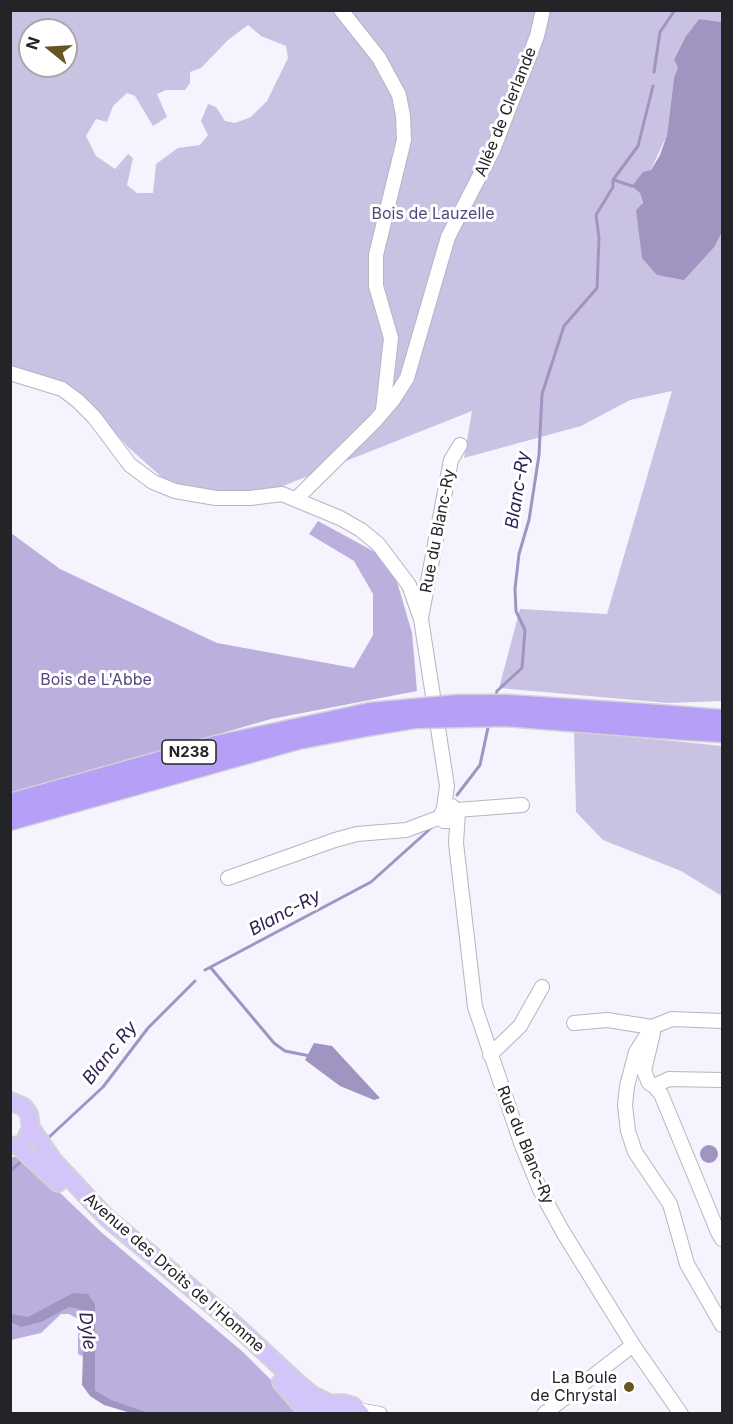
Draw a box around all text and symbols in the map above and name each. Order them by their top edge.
north arrow [18,18,78,78]
text: N [21,34,44,52]
street label: Allée de Clerlande [471,44,541,180]
park label: Bois de Lauzelle [371,204,495,224]
water label: Blanc-Ry [501,450,535,530]
street label: Rue du Blanc-Ry [417,467,459,595]
park label: Bois de L'Abbe [40,670,152,690]
road number: N238 [162,740,216,764]
water label: Blanc-Ry [245,885,325,941]
water label: Blanc Ry [78,1017,142,1089]
street label: Rue du Blanc-Ry [493,1083,557,1207]
street label: Avenue des Droits de l'Homme [80,1189,268,1357]
water label: Dyle [74,1311,100,1351]
place label: La Boule de Chrystal [530,1368,617,1406]
marker: La Boule de Chrystal [622,1380,636,1394]

